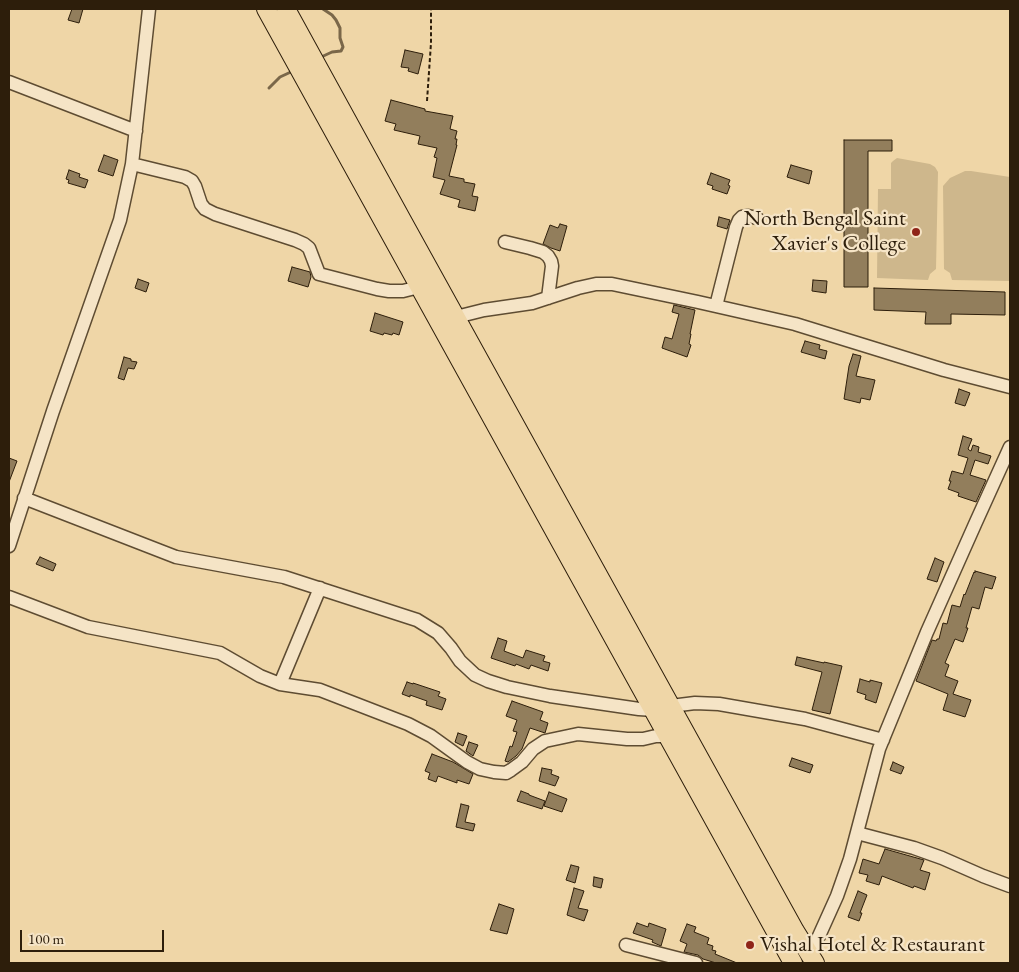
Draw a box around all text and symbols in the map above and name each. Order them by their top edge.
place label: North Bengal Saint Xavier's College [744,206,906,258]
marker: North Bengal Saint Xavier's College [910,226,922,238]
scale bar [22,920,166,952]
text: 100 m [28,929,64,948]
place label: Vishal Hotel & Restaurant [760,932,985,958]
marker: Vishal Hotel & Restaurant [744,939,756,951]

